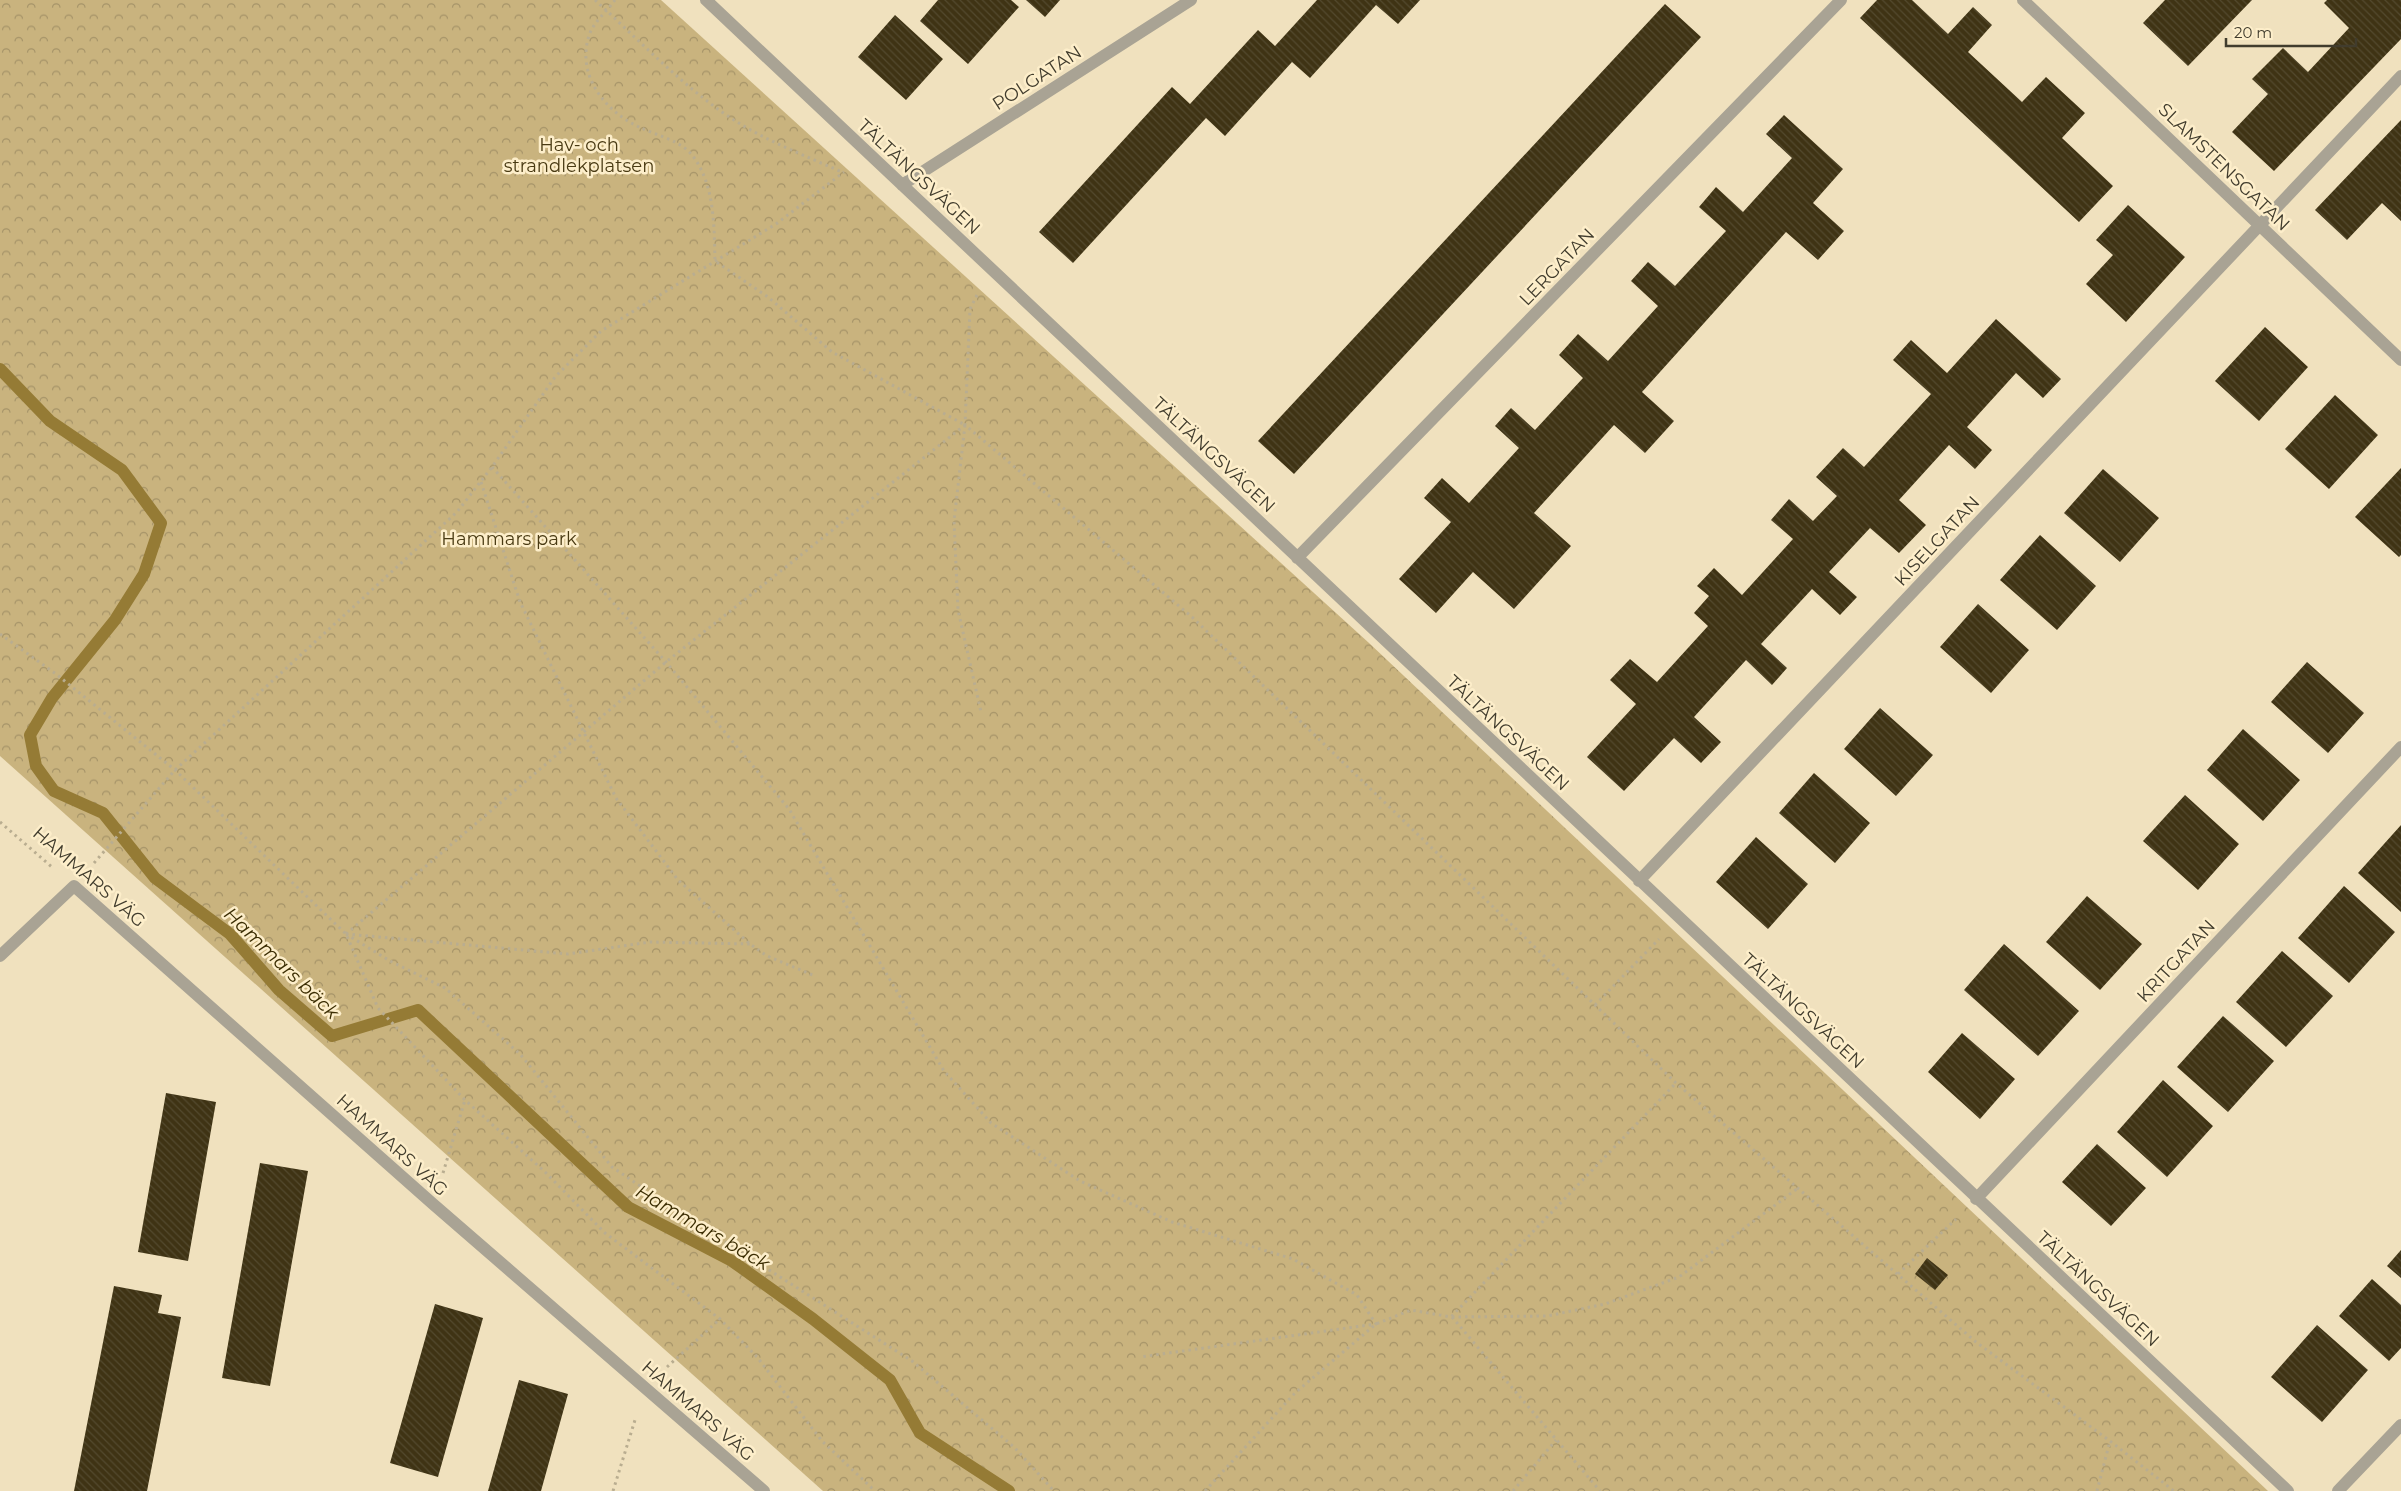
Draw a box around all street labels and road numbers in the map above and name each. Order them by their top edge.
street label: POLGATAN [988,41,1086,115]
street label: SLAMSTENSGATAN [2154,99,2294,235]
street label: TÄLTÄNGSVÄGEN [853,115,985,239]
street label: LERGATAN [1515,224,1599,310]
street label: TÄLTÄNGSVÄGEN [1148,393,1280,517]
street label: KISELGATAN [1890,491,1984,591]
street label: TÄLTÄNGSVÄGEN [1442,671,1574,795]
street label: HAMMARS VÄG [28,822,150,932]
street label: KRITGATAN [2132,915,2220,1007]
street label: TÄLTÄNGSVÄGEN [1737,949,1869,1073]
street label: HAMMARS VÄG [332,1089,452,1201]
street label: TÄLTÄNGSVÄGEN [2032,1227,2164,1351]
street label: HAMMARS VÄG [637,1356,759,1466]

